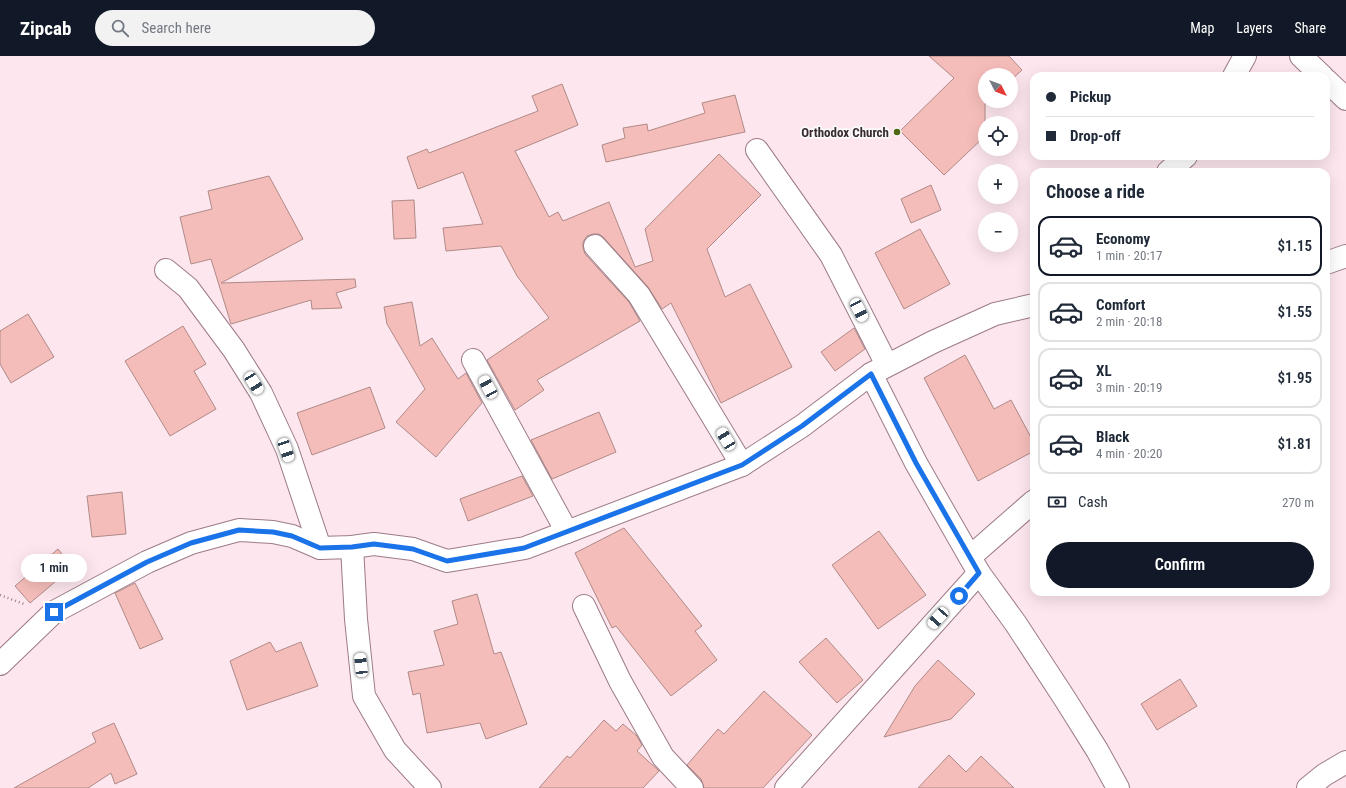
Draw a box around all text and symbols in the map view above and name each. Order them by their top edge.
search box [95,10,375,46]
text: Zipcab [20,17,71,40]
icon: search [109,17,131,39]
text: Search here [141,19,211,37]
text: Map [1190,20,1214,36]
text: Layers [1236,20,1273,36]
text: Share [1295,20,1326,36]
north arrow [978,68,1018,108]
map controls [978,68,1018,252]
text: Pickup [1070,88,1111,106]
button: locate [978,116,1018,156]
place label: Orthodox Church [801,125,889,140]
marker: Orthodox Church [892,127,902,137]
text: Drop-off [1070,127,1121,145]
button: + [978,164,1018,204]
text: Choose a ride [1046,181,1145,202]
button: − [978,212,1018,252]
icon: car [1048,228,1084,264]
text: Economy [1096,230,1150,248]
text: $1.15 [1278,237,1312,255]
text: 1 min · 20:17 [1096,248,1162,263]
icon: car [1048,294,1084,330]
text: Comfort [1096,296,1145,314]
car [848,297,870,323]
text: $1.55 [1278,303,1312,321]
text: 2 min · 20:18 [1096,314,1162,329]
icon: car [1048,360,1084,396]
text: XL [1096,362,1112,380]
text: $1.95 [1278,369,1312,387]
car [243,370,265,396]
car [477,374,499,400]
text: 3 min · 20:19 [1096,380,1162,395]
car [715,426,737,452]
icon: car [1048,426,1084,462]
text: Black [1096,428,1129,446]
text: $1.81 [1278,435,1312,453]
car [276,437,296,463]
text: 4 min · 20:20 [1096,446,1162,461]
icon: cash [1046,491,1068,513]
text: Cash [1078,493,1108,511]
text: 270 m [1282,495,1314,510]
button: Confirm [1046,542,1314,588]
callout: 1 min [21,554,87,582]
text: 1 min [40,560,68,575]
route start [950,587,968,605]
route end [45,603,63,621]
car [926,605,950,631]
car [354,652,368,678]

